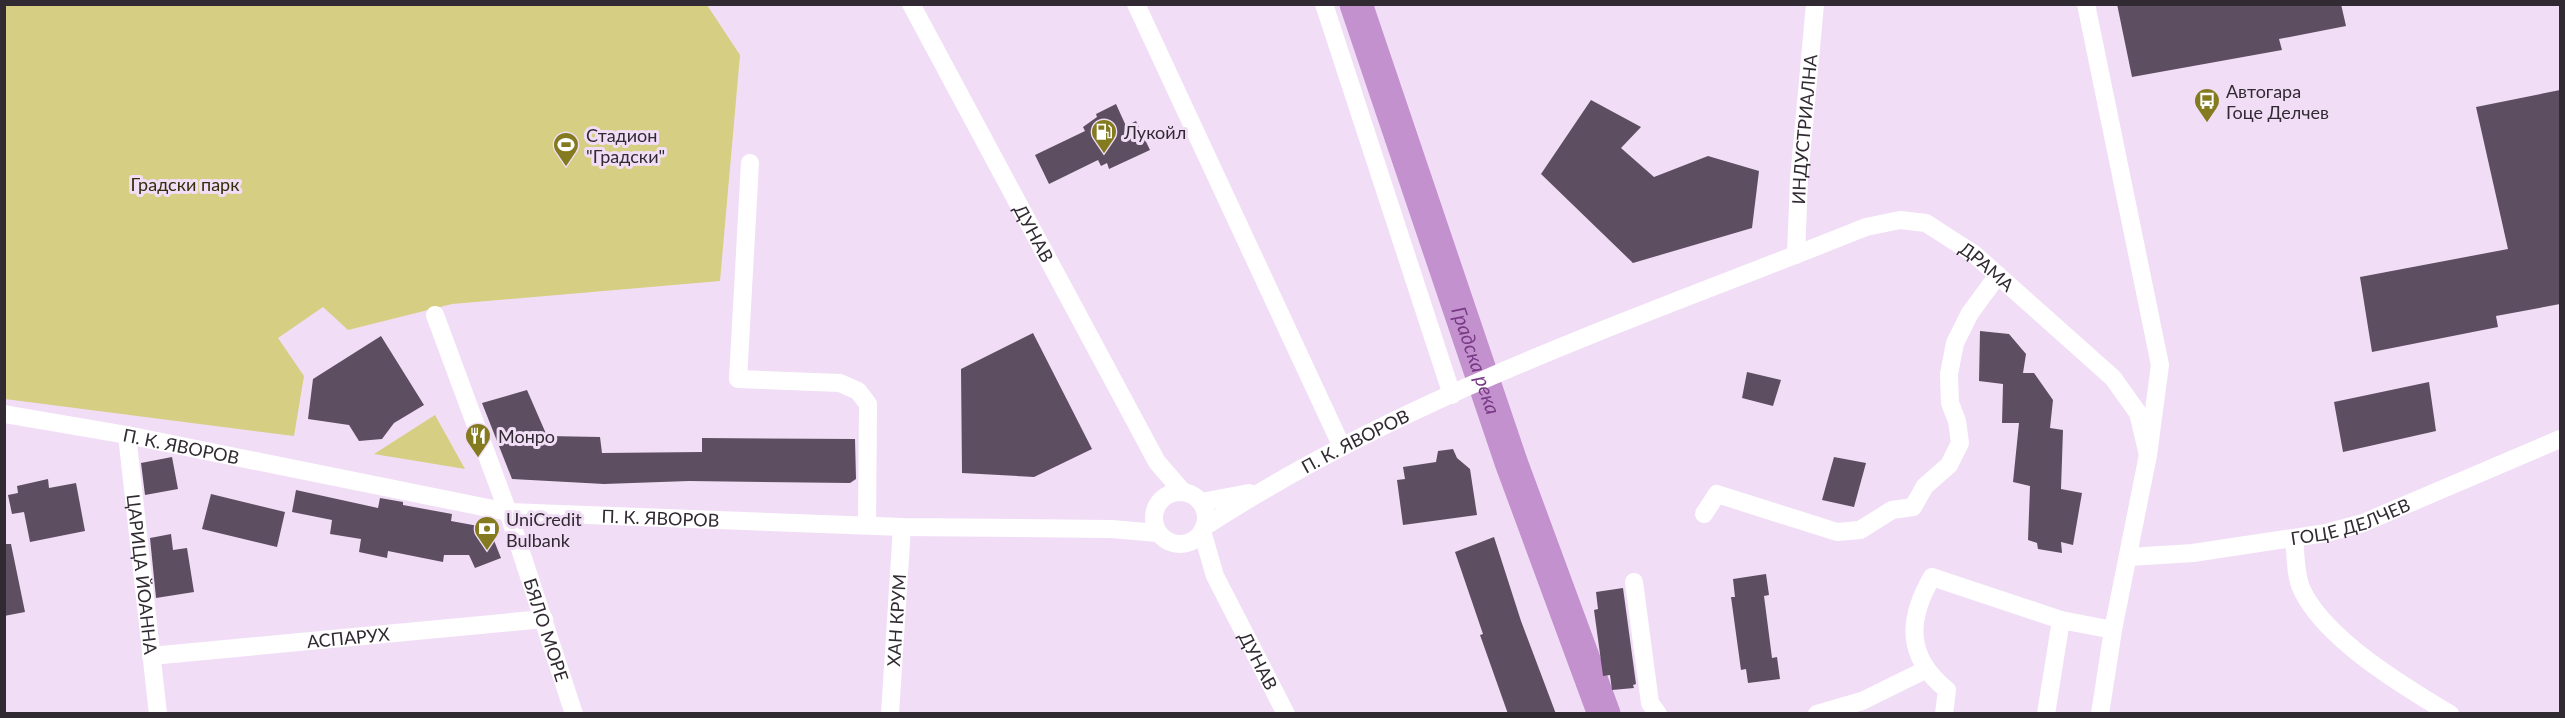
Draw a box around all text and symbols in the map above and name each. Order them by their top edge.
street label: ИНДУСТРИАЛНА [1787,52,1821,205]
place label: Автогара Гоце Делчев [2226,80,2329,123]
bus stop icon: Автогара Гоце Делчев [2192,86,2222,124]
fuel station icon: Лукойл [1089,117,1119,155]
place label: Лукойл [1123,121,1186,143]
place label: Стадион "Градски" [586,124,665,167]
sports icon: Стадион "Градски" [551,130,581,168]
park label: Градски парк [131,173,240,195]
street label: ДУНАВ [1010,200,1059,266]
street label: ДРАМА [1956,237,2020,296]
water label: Градска река [1447,303,1506,417]
street label: П. К. ЯВОРОВ [1297,404,1412,478]
restaurant icon: Монро [463,421,493,459]
street label: П. К. ЯВОРОВ [121,423,241,468]
place label: Монро [498,425,555,447]
street label: ЦАРИЦА ЙОАННА [123,493,162,656]
street label: ГОЦЕ ДЕЛЧЕВ [2289,493,2413,549]
street label: П. К. ЯВОРОВ [601,505,720,531]
place label: UniCredit Bulbank [506,508,582,551]
bank icon: UniCredit Bulbank [472,514,502,552]
street label: ХАН КРУМ [882,573,910,667]
street label: БЯЛО МОРЕ [519,575,574,684]
street label: АСПАРУХ [306,623,391,652]
street label: ДУНАВ [1234,628,1283,694]

